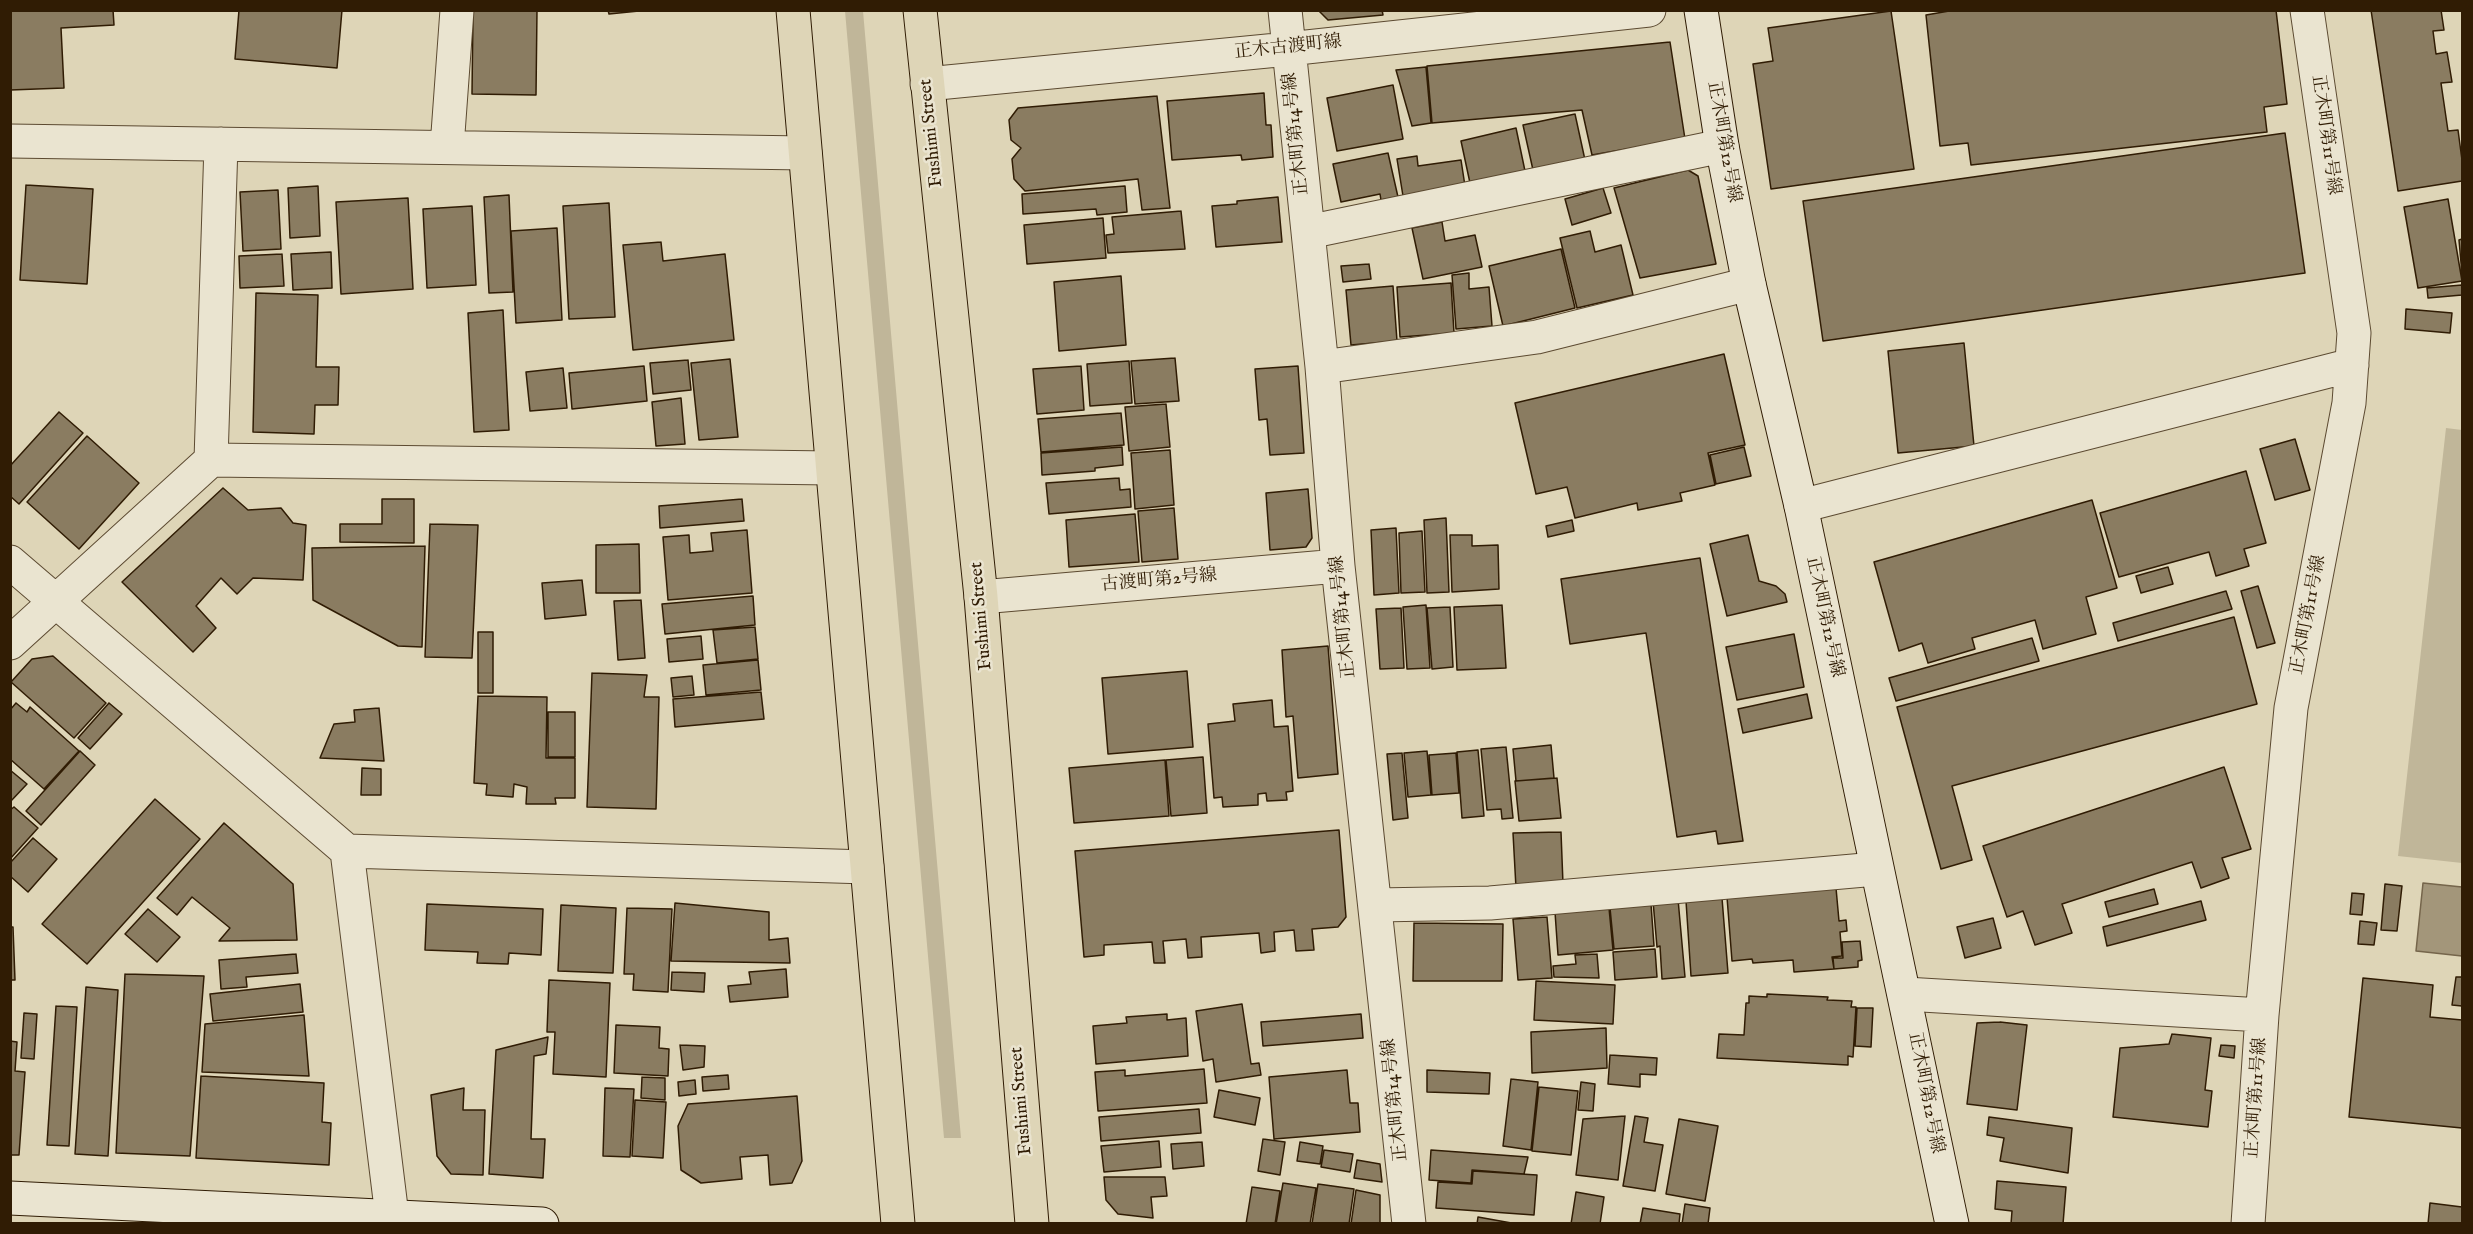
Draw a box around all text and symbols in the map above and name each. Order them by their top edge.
street label: 正木古渡町線 [1233,32,1343,64]
street label: 正木町第14号線 [1280,71,1314,197]
street label: 正木町第11号線 [2306,73,2344,197]
street label: Fushimi Street [916,78,948,188]
street label: 正木町第12号線 [1702,79,1744,205]
street label: 正木町第11号線 [2287,553,2331,677]
street label: 正木町第14号線 [1327,554,1361,680]
street label: 正木町第12号線 [1801,555,1847,679]
street label: Fushimi Street [967,561,997,671]
street label: 古渡町第2号線 [1100,565,1218,597]
street label: 正木町第12号線 [1903,1030,1947,1156]
street label: 正木町第14号線 [1379,1037,1413,1163]
street label: 正木町第11号線 [2242,1037,2272,1159]
street label: Fushimi Street [1007,1046,1037,1156]

